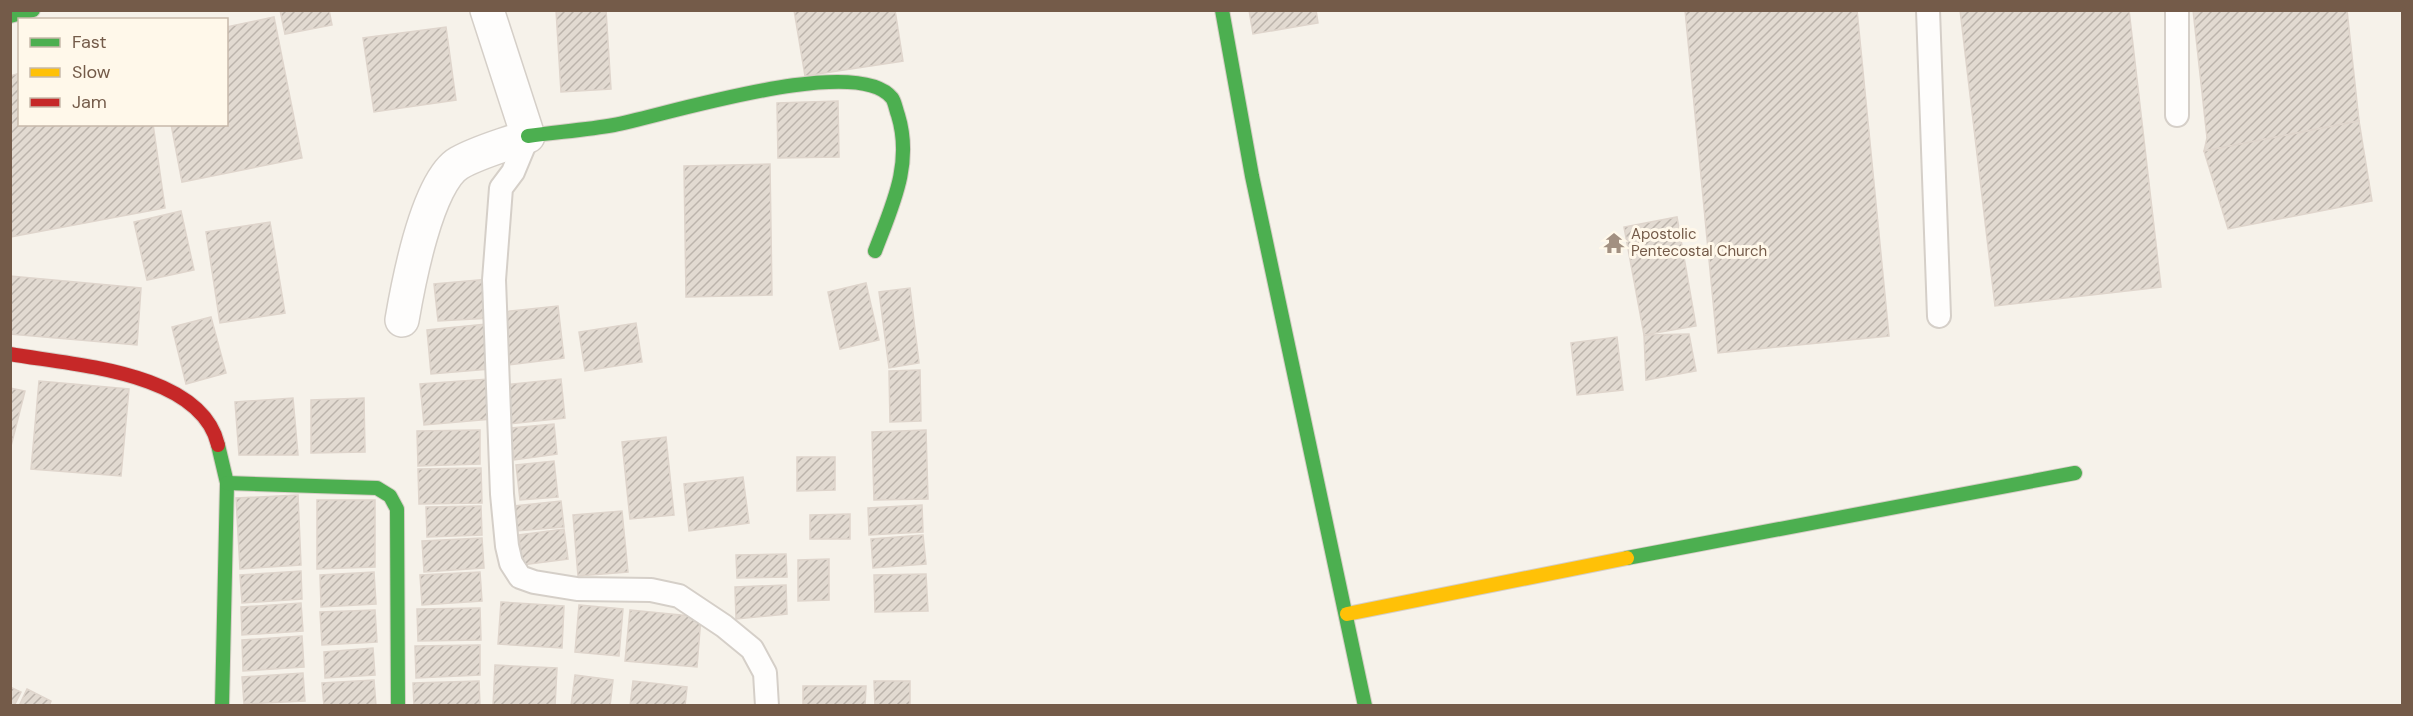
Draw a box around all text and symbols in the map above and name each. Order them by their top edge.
legend [18,18,228,126]
text: Fast [72,30,107,54]
text: Slow [72,60,111,84]
text: Jam [72,90,107,114]
place label: Apostolic Pentecostal Church [1631,224,1767,261]
temple icon: Apostolic Pentecostal Church [1602,231,1626,255]

